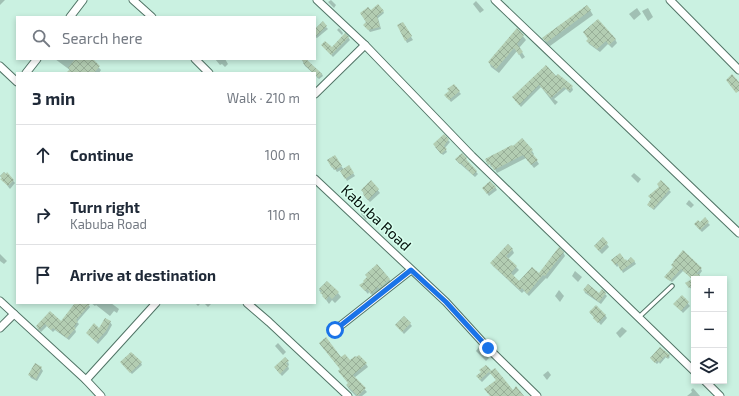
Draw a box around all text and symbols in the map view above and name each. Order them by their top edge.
search box [16,16,316,60]
icon: search [30,27,52,49]
text: Search here [62,29,143,47]
text: 3 min [32,88,75,108]
text: Walk · 210 m [227,90,300,106]
icon: ahead [32,144,54,166]
text: Continue [70,146,133,164]
text: 100 m [265,147,300,163]
street label: Kabuba Road [338,180,415,254]
text: Turn right [70,198,140,216]
icon: right [32,204,54,226]
text: 110 m [268,207,300,223]
text: Kabuba Road [70,216,147,232]
icon: arrive [32,264,54,286]
text: Arrive at destination [70,266,216,284]
map controls [691,276,727,384]
button: + [691,276,727,312]
button: − [691,312,727,348]
route start [326,321,344,339]
route end [479,339,497,357]
button: layers [691,348,727,384]

